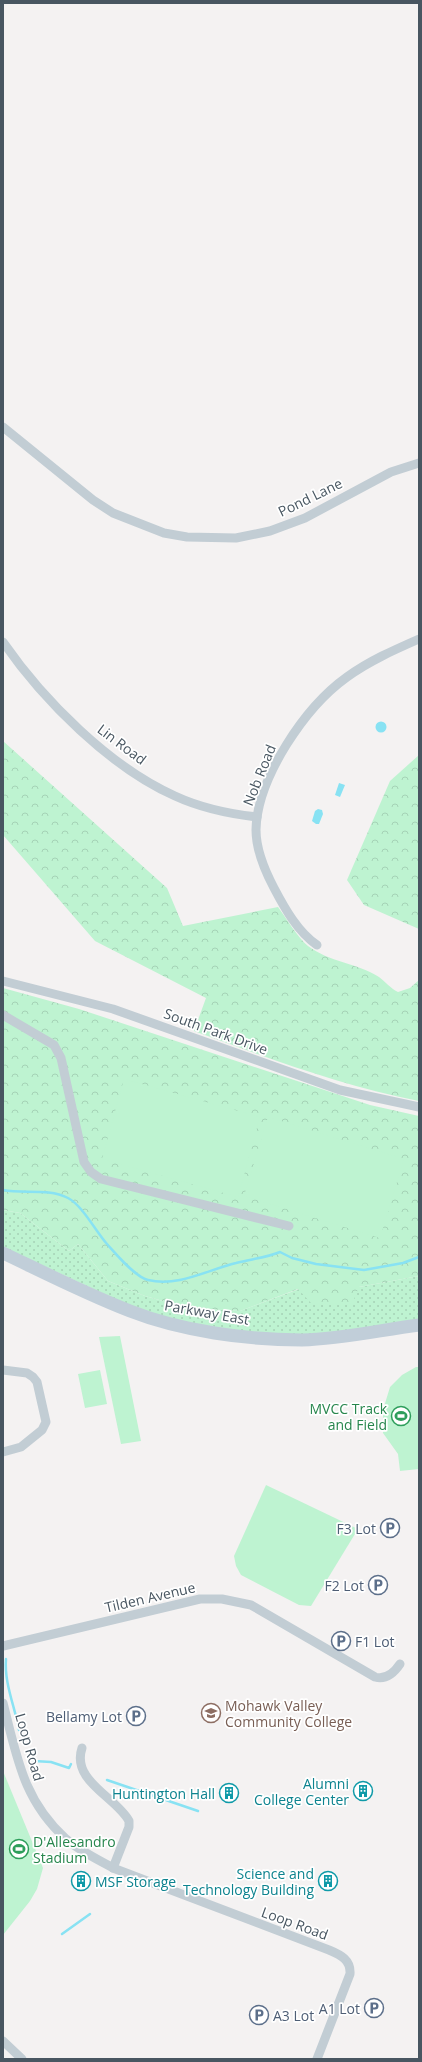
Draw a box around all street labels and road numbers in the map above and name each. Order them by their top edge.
street label: Pond Lane [275,473,345,521]
street label: Lin Road [94,719,150,769]
street label: Nob Road [238,742,280,808]
street label: South Park Drive [161,1003,271,1059]
street label: Parkway East [163,1295,251,1329]
street label: Tilden Avenue [103,1577,197,1617]
street label: Loop Road [11,1711,49,1783]
street label: Loop Road [259,1902,331,1944]

